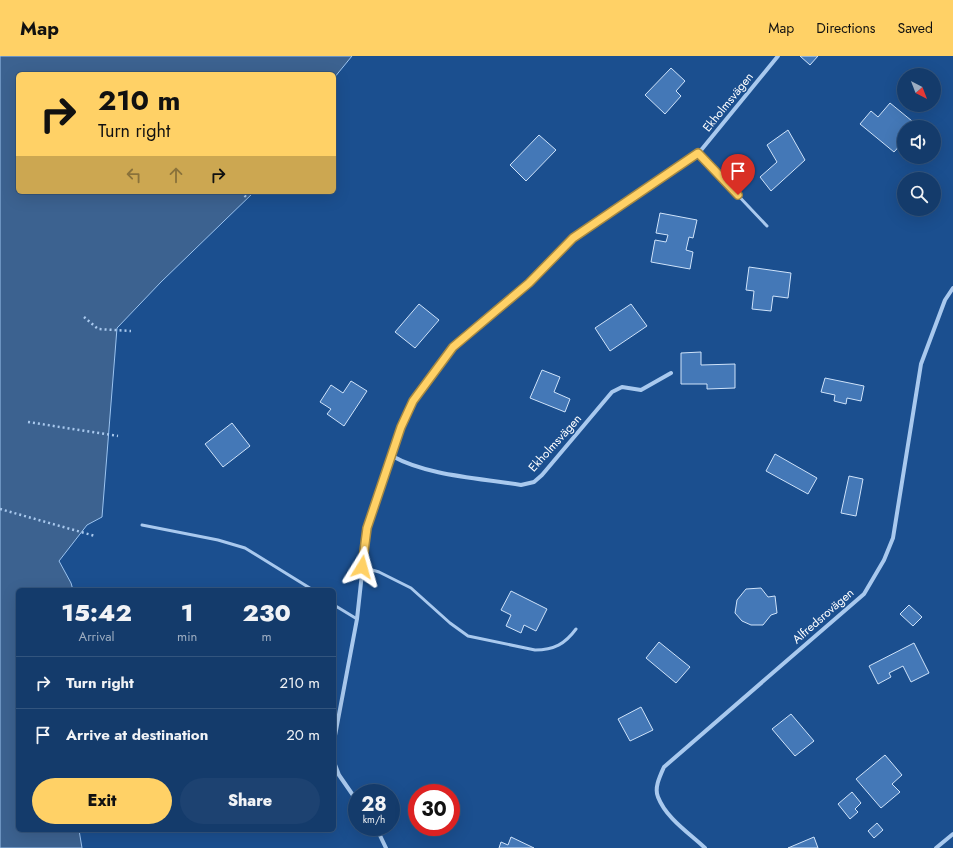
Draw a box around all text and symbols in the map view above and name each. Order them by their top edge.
text: Map [20,15,59,42]
text: Map [768,18,794,38]
text: Directions [816,18,876,38]
text: Saved [898,18,933,38]
street label: Ekholmsvägen [698,68,758,136]
north arrow [897,68,941,112]
map controls [897,68,941,216]
text: 210 m [98,80,181,121]
icon: right [32,88,84,140]
text: Turn right [98,118,170,144]
button: sound [897,120,941,164]
pin [721,154,755,195]
icon: arrive [727,160,749,182]
icon: left [123,164,145,186]
icon: ahead [165,164,187,186]
icon: right [207,164,229,186]
button: search [897,172,941,216]
street label: Ekholmsvägen [524,410,586,476]
position arrow [341,546,383,588]
street label: Alfredsrovägen [788,584,858,648]
text: 15:42 [61,595,132,630]
text: 1 [181,595,194,630]
text: 230 [243,595,291,630]
text: Arrival [79,627,114,646]
text: min [177,627,197,646]
text: m [262,627,272,646]
icon: right [32,672,54,694]
text: Turn right [66,672,134,694]
text: 210 m [280,672,320,694]
icon: arrive [32,724,54,746]
text: Arrive at destination [66,724,208,746]
text: 20 m [286,724,320,746]
button: Exit [32,778,172,824]
button: Share [180,778,320,824]
speed limit sign: 30 [408,784,460,836]
text: 28 [361,790,387,819]
text: km/h [363,812,385,827]

